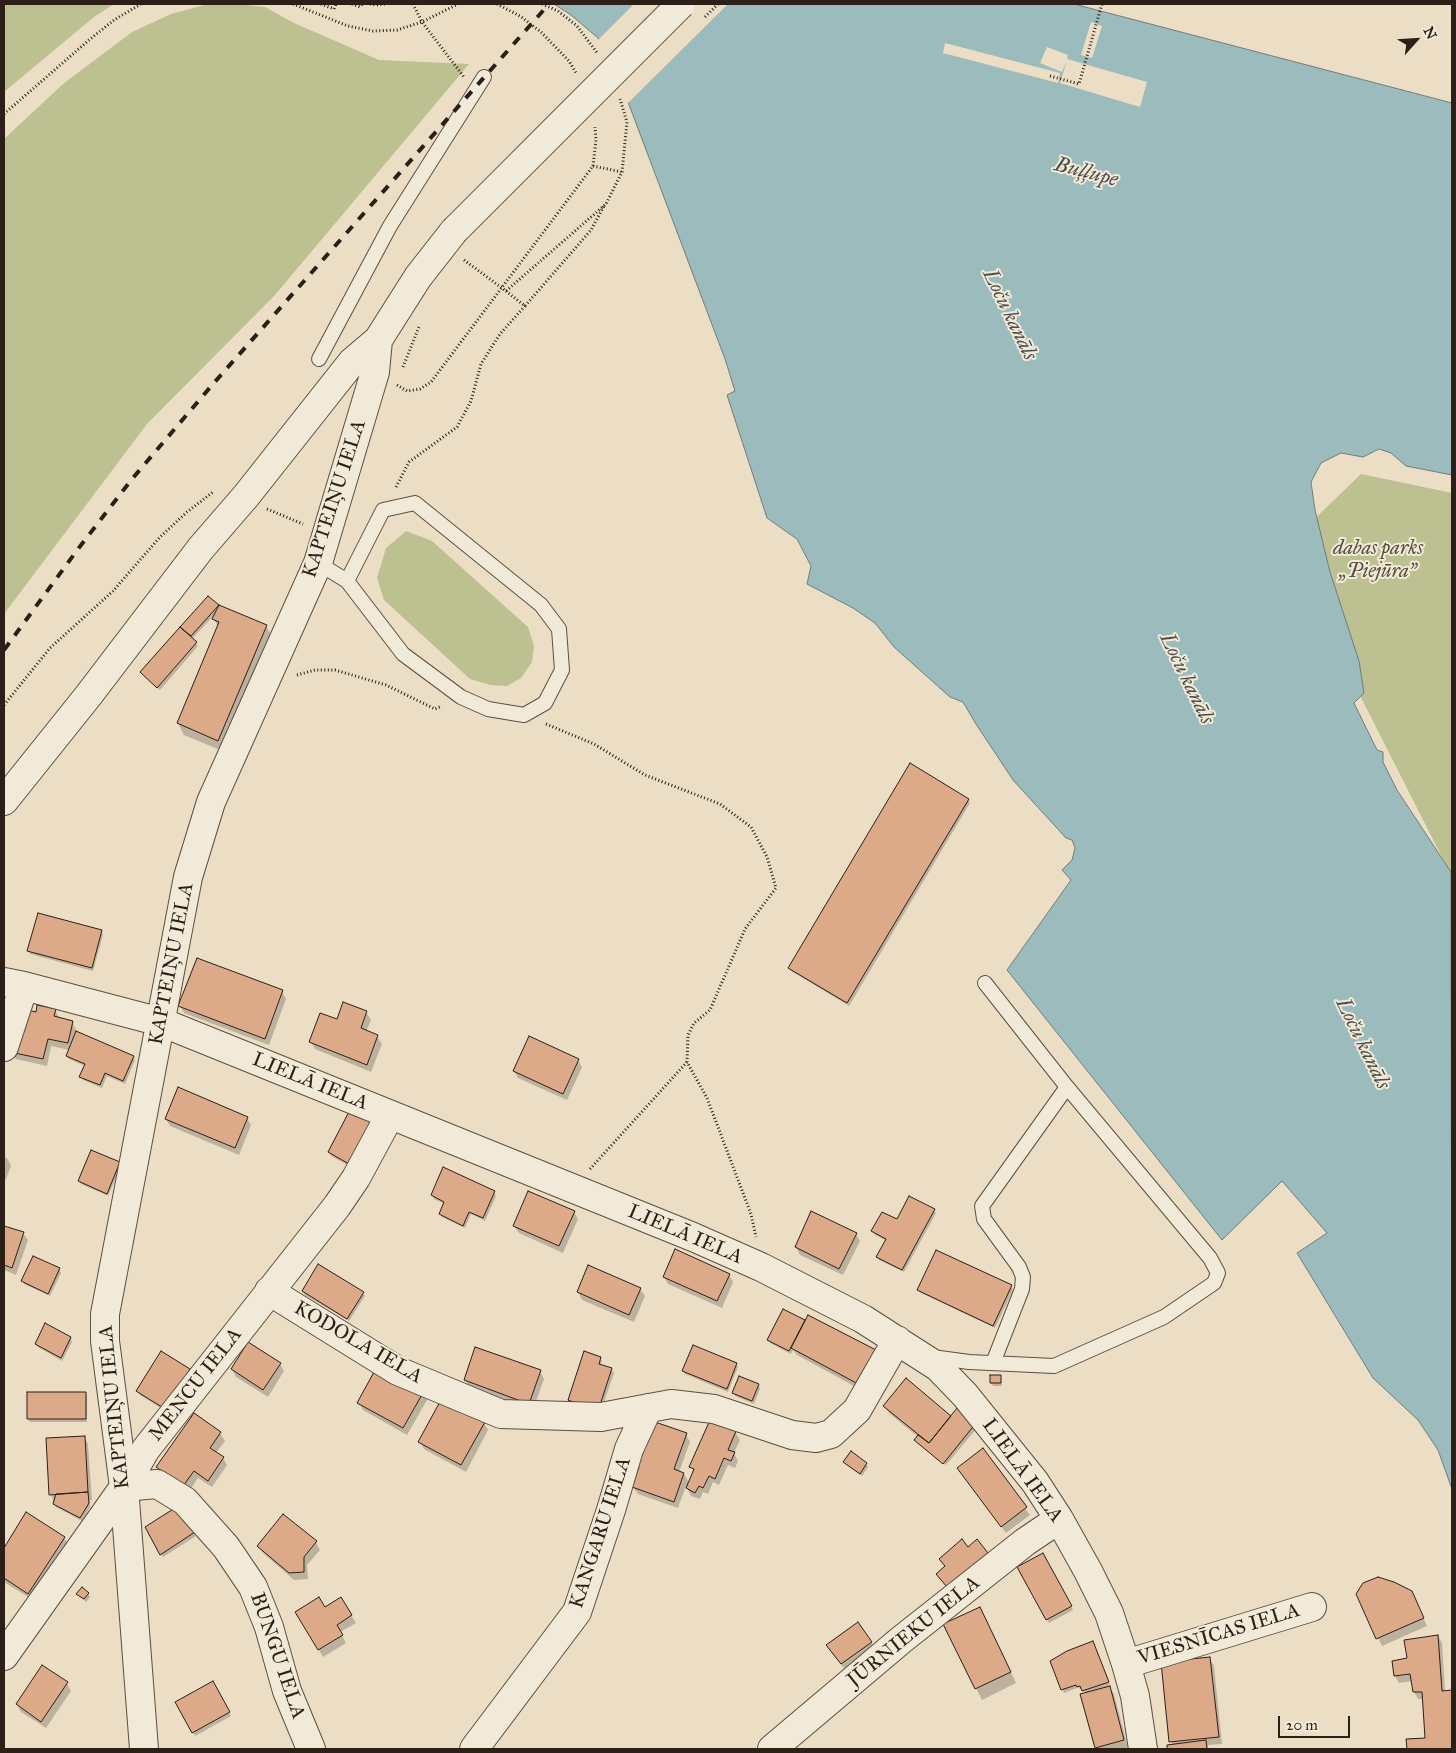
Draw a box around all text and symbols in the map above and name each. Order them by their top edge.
north arrow [1391,15,1441,65]
text: N [1420,24,1440,42]
water label: Buļļupe [1052,152,1120,194]
water label: Loču kanāls [976,265,1042,365]
street label: KAPTEIŅU IELA [298,417,372,581]
park label: dabas parks „Piejūra” [1333,537,1423,584]
water label: Loču kanāls [1153,629,1219,729]
street label: KAPTEIŅU IELA [145,881,199,1047]
water label: Loču kanāls [1329,994,1395,1094]
street label: LIELĀ IELA [249,1048,371,1116]
street label: LIELĀ IELA [624,1200,746,1270]
street label: KODOLA IELA [290,1297,426,1389]
street label: KAPTEIŅU IELA [94,1324,136,1490]
street label: MENCU IELA [144,1324,248,1446]
street label: LIELĀ IELA [976,1414,1068,1528]
street label: KANGARU IELA [565,1454,637,1612]
street label: JŪRNIEKU IELA [843,1571,985,1693]
street label: BUNGU IELA [244,1590,310,1722]
street label: VIESNĪCAS IELA [1135,1599,1303,1671]
scale bar [1281,1706,1354,1738]
text: 20 m [1286,1716,1318,1734]

